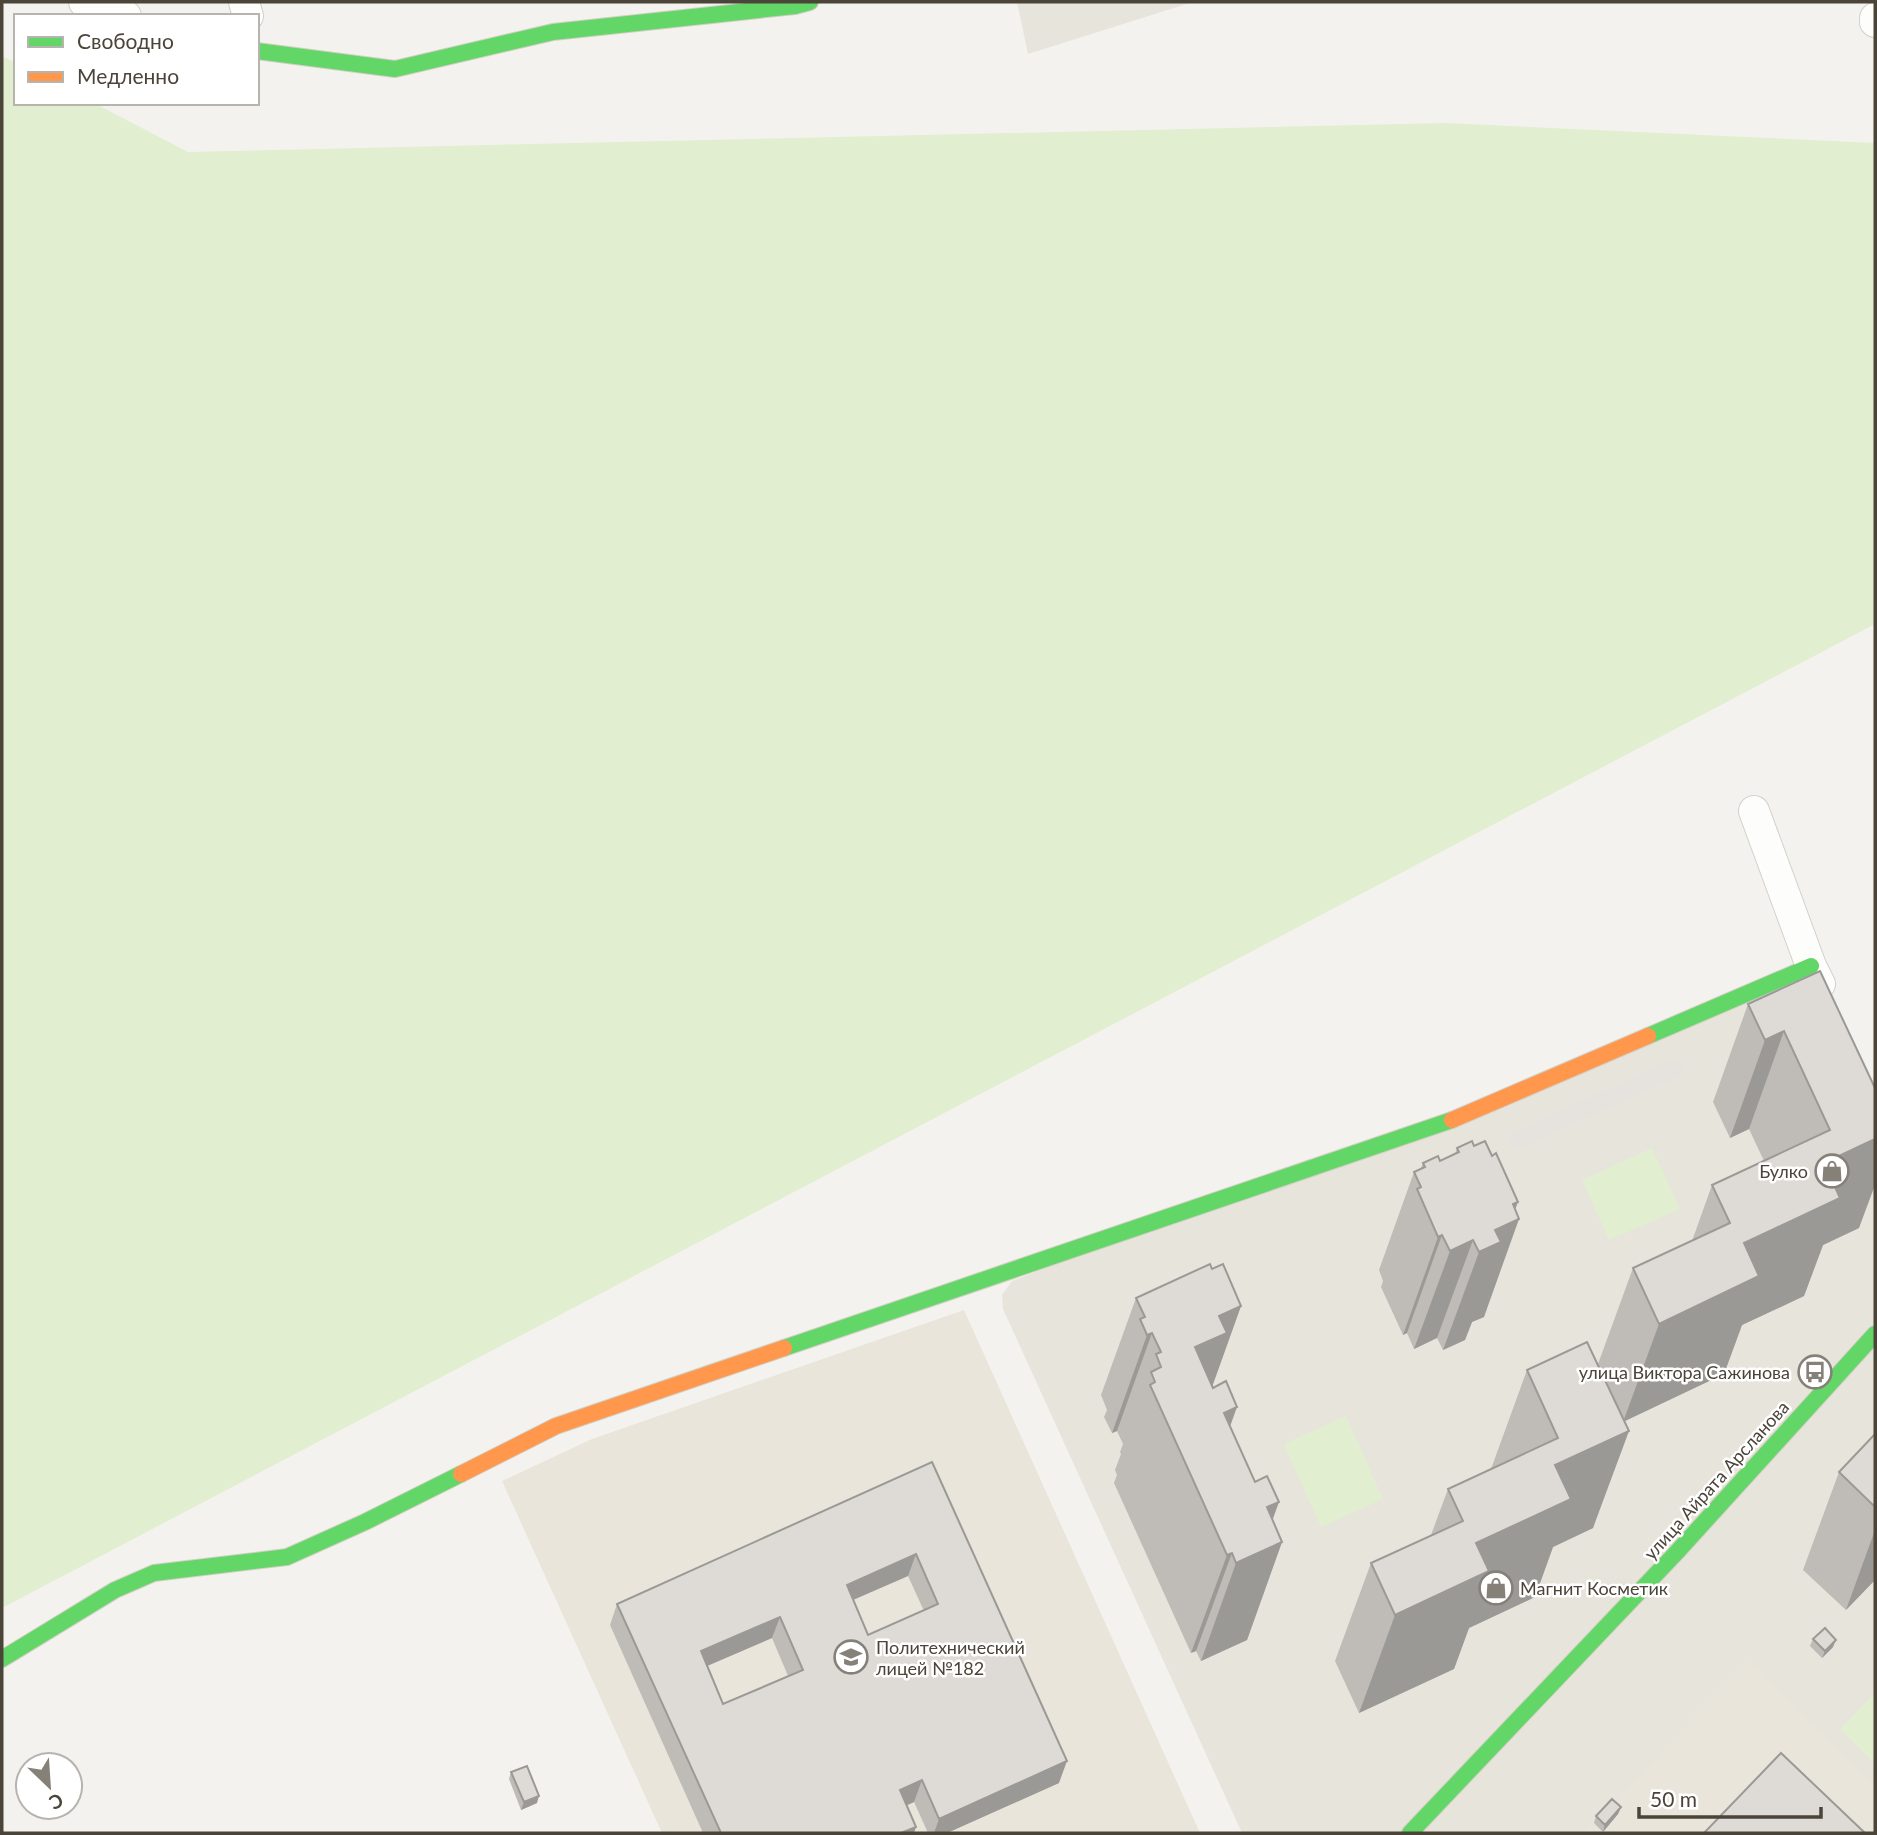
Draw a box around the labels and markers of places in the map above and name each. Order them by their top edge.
shop icon: Булко [1813,1152,1851,1190]
place label: Булко [1759,1160,1808,1182]
bus stop icon: улица Виктора Сажинова [1796,1353,1834,1391]
place label: улица Виктора Сажинова [1579,1361,1790,1383]
shop icon: Магнит Косметик [1477,1569,1515,1607]
place label: Магнит Косметик [1520,1577,1669,1599]
place label: Политехнический лицей №182 [876,1636,1025,1679]
school or university icon: Политехнический лицей №182 [832,1638,870,1676]

